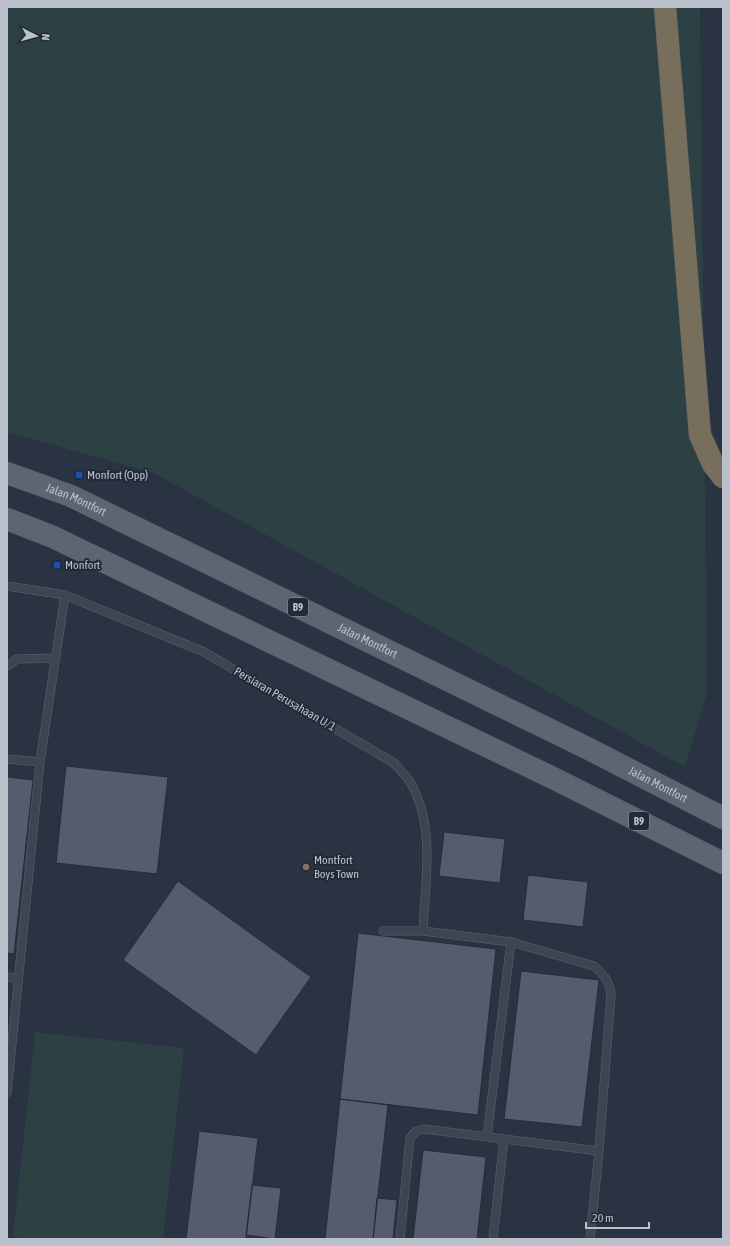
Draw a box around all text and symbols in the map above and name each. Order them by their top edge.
north arrow [16,16,56,56]
text: N [40,33,52,41]
place label: Monfort (Opp) [87,468,148,482]
marker: Monfort (Opp) [74,470,84,480]
street label: Jalan Montfort [44,481,109,519]
place label: Monfort [65,558,101,572]
marker: Monfort [52,560,62,570]
road number: B9 [288,598,308,616]
street label: Jalan Montfort [335,620,400,661]
street label: Persiaran Perusahaan U/1 [232,664,339,734]
street label: Jalan Montfort [626,764,690,806]
road number: B9 [629,812,649,830]
place label: Montfort Boys Town [314,853,359,881]
marker: Montfort Boys Town [301,862,311,872]
scale bar [586,1204,649,1230]
text: 20 m [592,1211,614,1225]

